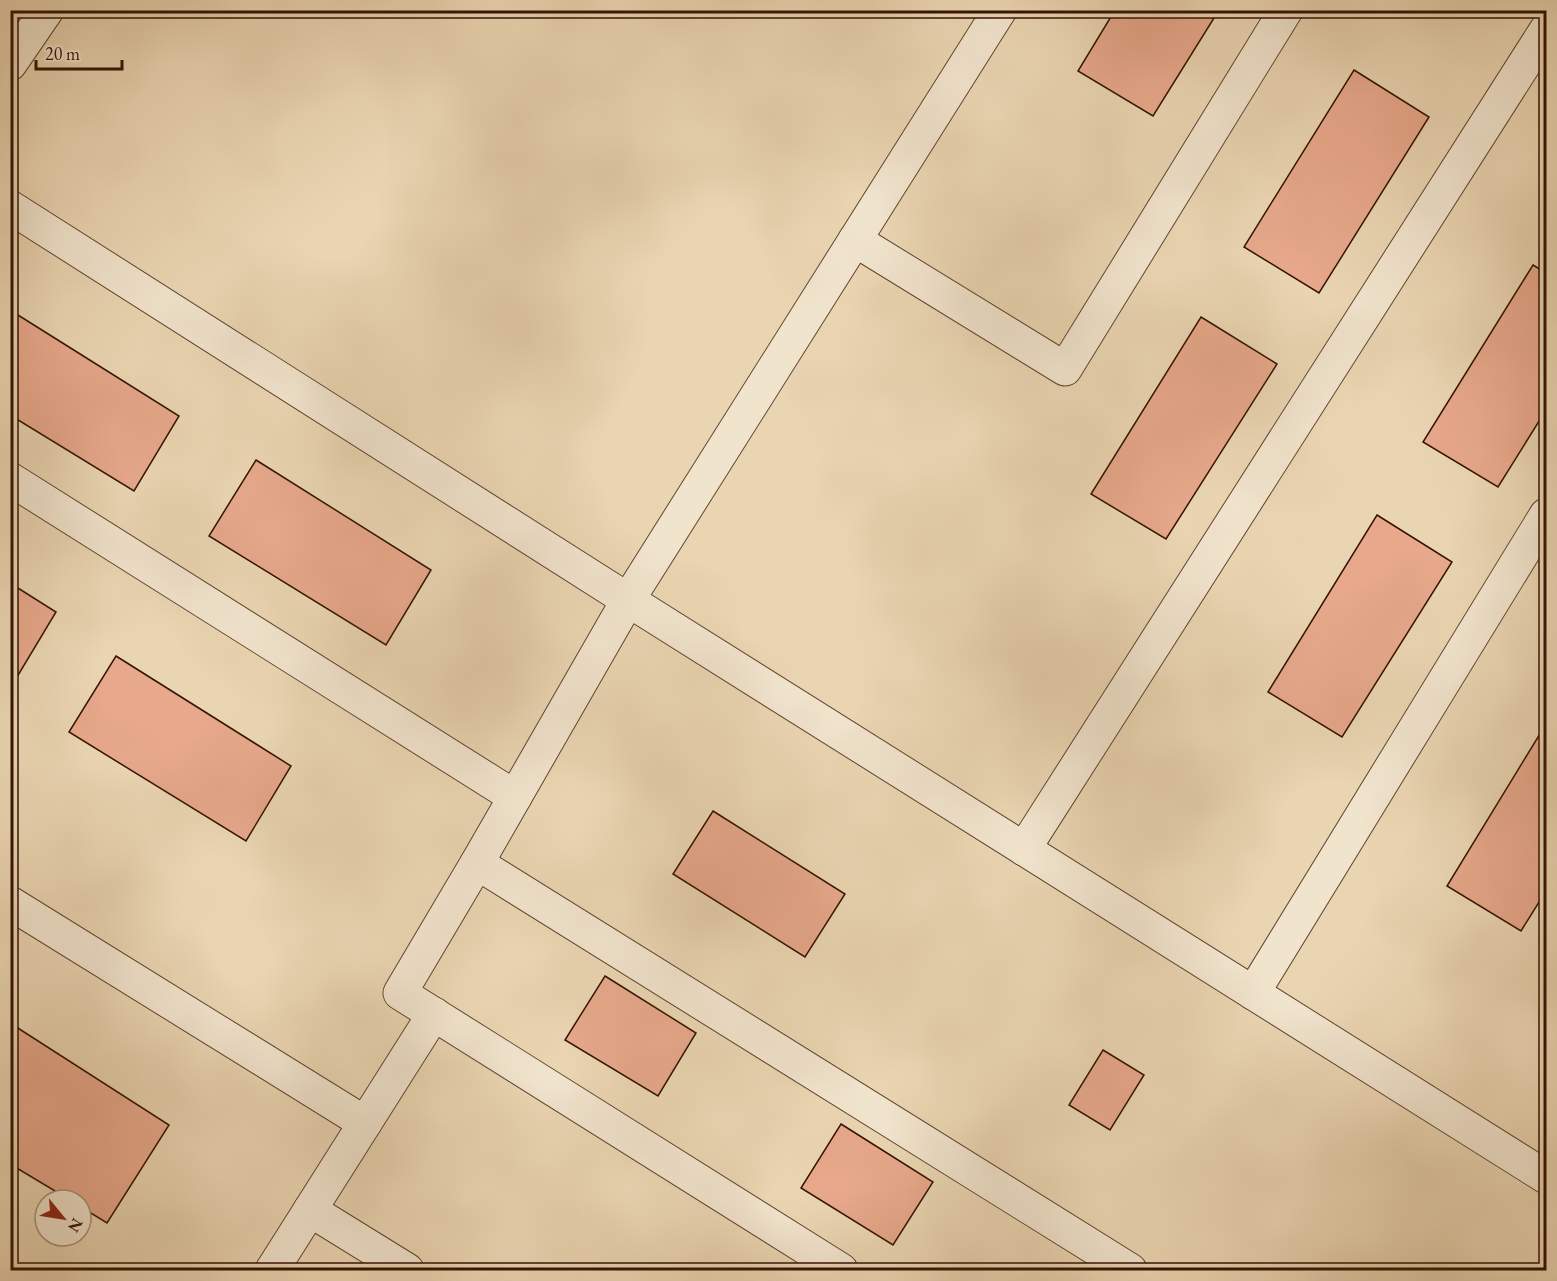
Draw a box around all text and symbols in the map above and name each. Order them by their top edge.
scale bar [36,33,122,71]
text: 20 m [45,42,80,65]
north arrow [33,1188,93,1248]
text: N [63,1214,88,1236]

